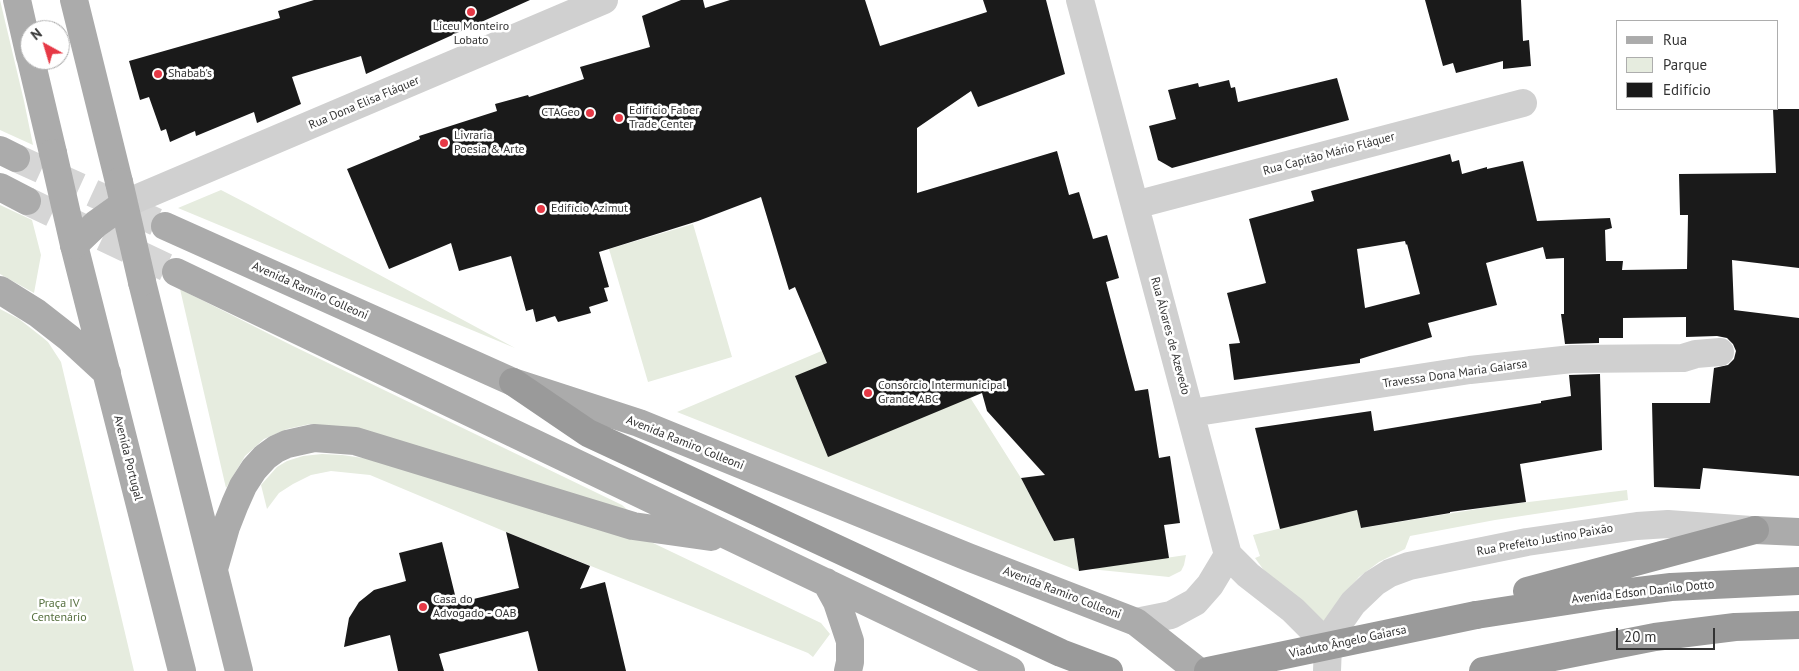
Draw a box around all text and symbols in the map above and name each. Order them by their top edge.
marker: Liceu Monteiro Lobato [465,6,477,18]
north arrow [20,20,70,70]
place label: Liceu Monteiro Lobato [433,20,509,48]
legend [1616,20,1779,110]
text: N [27,24,45,44]
text: Rua [1663,30,1687,49]
text: Parque [1663,55,1707,74]
place label: Shabab's [168,67,212,81]
marker: Shabab's [152,68,164,80]
street label: Rua Dona Elisa Fláquer [307,73,421,133]
text: Edifício [1663,80,1711,99]
place label: Edifício Faber Trade Center [629,104,699,132]
place label: CTAGeo [541,106,580,120]
marker: CTAGeo [584,107,596,119]
marker: Edifício Faber Trade Center [613,112,625,124]
place label: Livraria Poesia & Arte [454,129,525,157]
street label: Rua Capitão Mário Fláquer [1262,129,1396,179]
marker: Livraria Poesia & Arte [438,137,450,149]
place label: Edifício Azimut [551,202,628,216]
marker: Edifício Azimut [535,203,547,215]
street label: Avenida Ramiro Colleoni [250,259,370,323]
street label: Rua Álvares de Azevedo [1147,275,1193,397]
street label: Travessa Dona Maria Gaiarsa [1382,357,1528,391]
place label: Consórcio Intermunicipal Grande ABC [878,379,1006,407]
marker: Consórcio Intermunicipal Grande ABC [862,387,874,399]
street label: Avenida Ramiro Colleoni [624,413,746,473]
street label: Avenida Portugal [110,414,146,502]
street label: Rua Prefeito Justino Paixão [1476,521,1614,559]
street label: Avenida Ramiro Colleoni [1001,564,1123,622]
street label: Avenida Edson Danilo Dotto [1571,577,1715,607]
place label: Casa do Advogado - OAB [433,593,517,621]
park label: Praça IV Centenário [31,597,87,625]
marker: Casa do Advogado - OAB [417,601,429,613]
scale bar [1619,618,1718,650]
street label: Viaduto Ângelo Gaiarsa [1288,623,1408,661]
text: 20 m [1624,627,1657,646]

